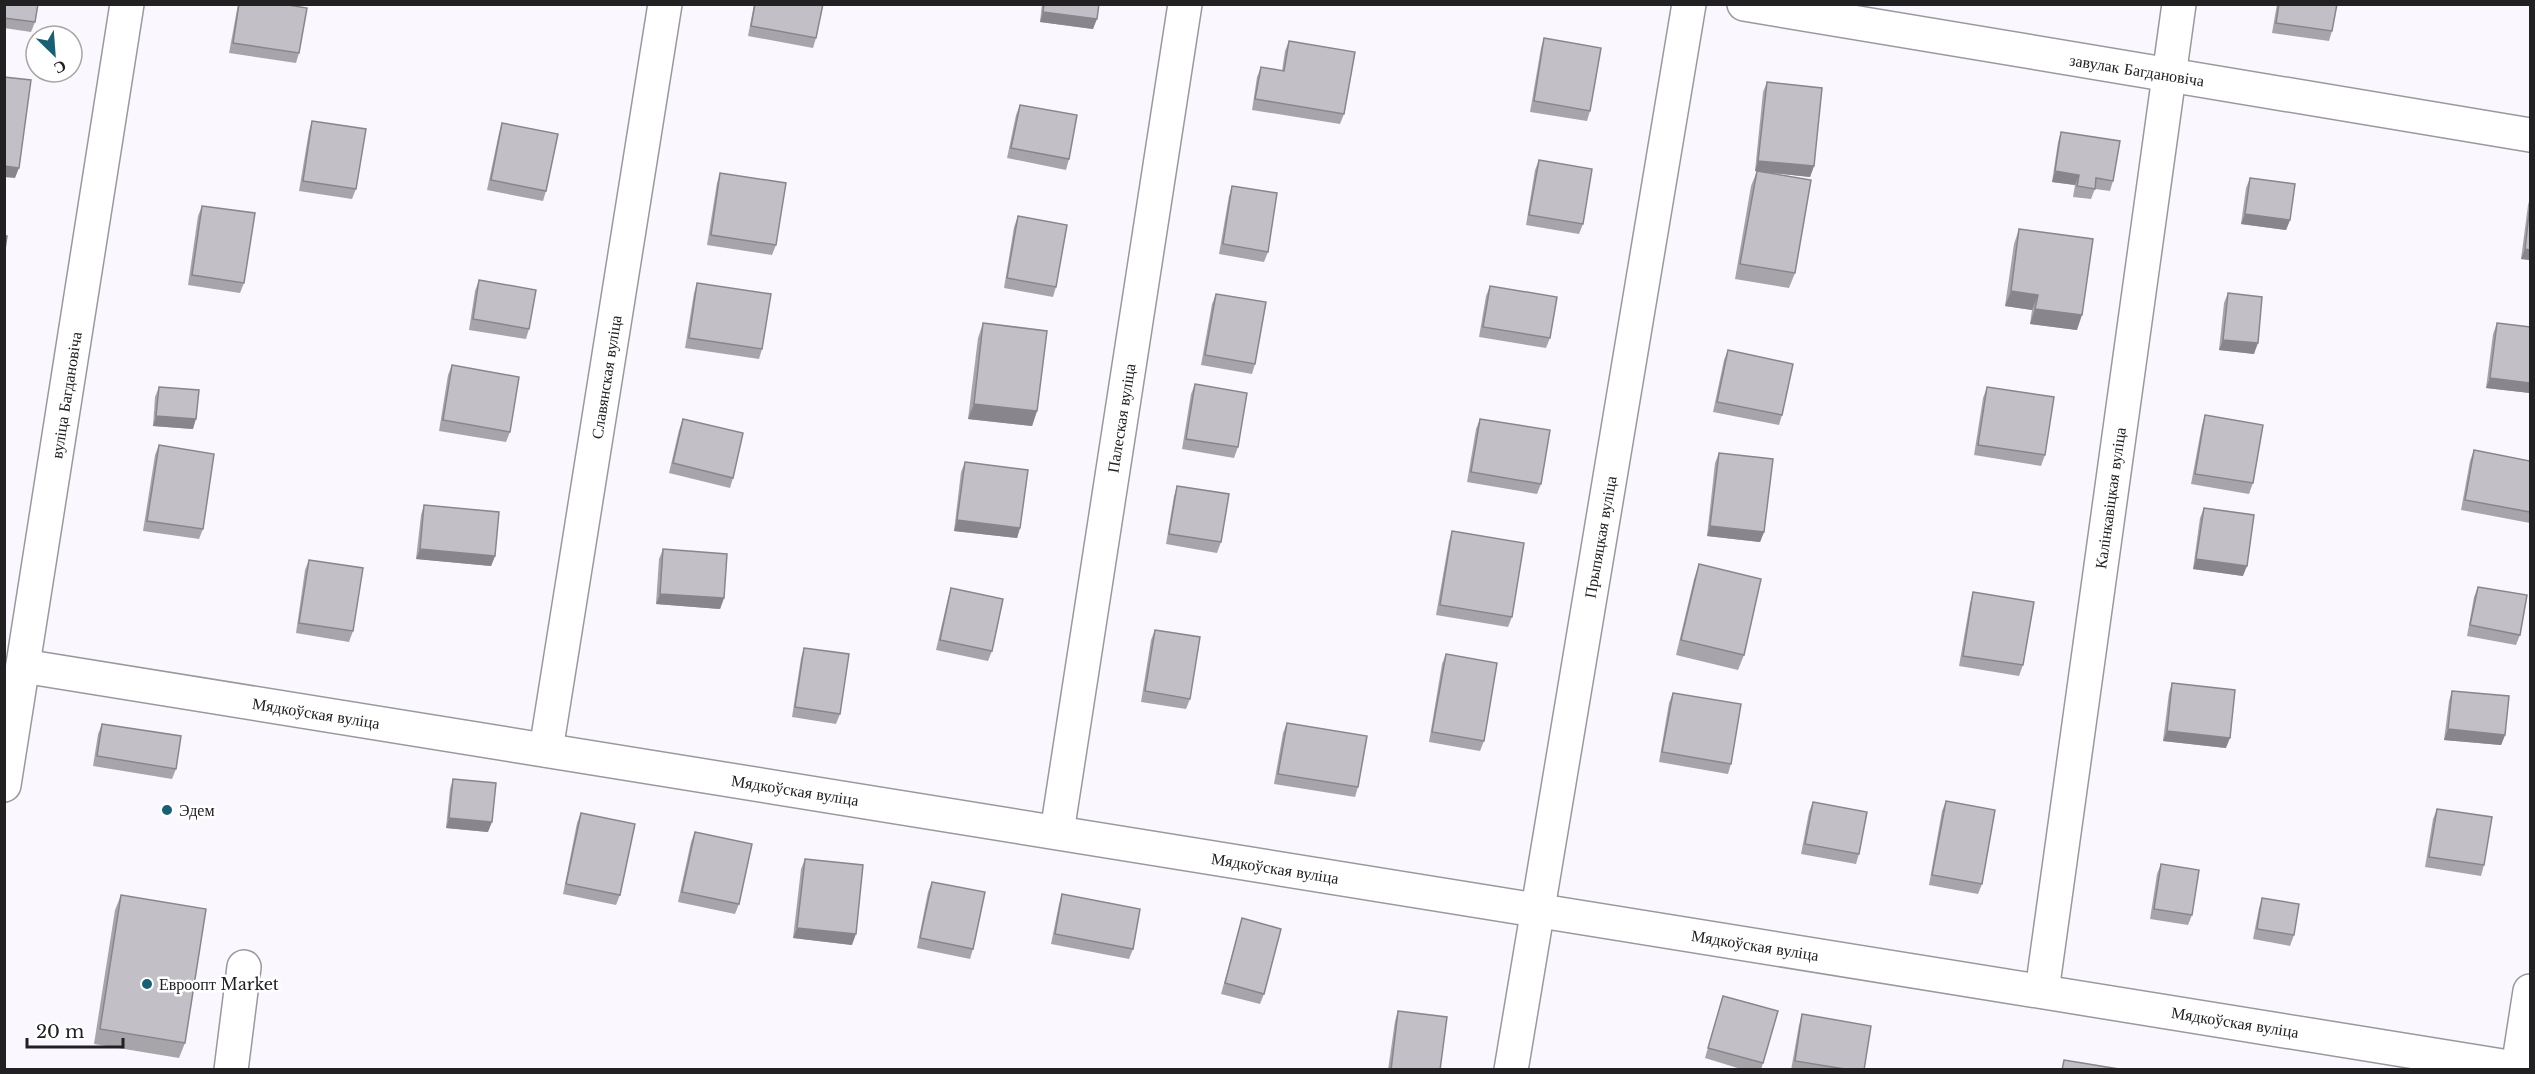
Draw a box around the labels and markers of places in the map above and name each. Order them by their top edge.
place label: Эдем [179,800,215,820]
marker: Эдем [160,803,174,817]
place label: Евроопт Market [159,974,279,994]
marker: Евроопт Market [140,977,154,991]

